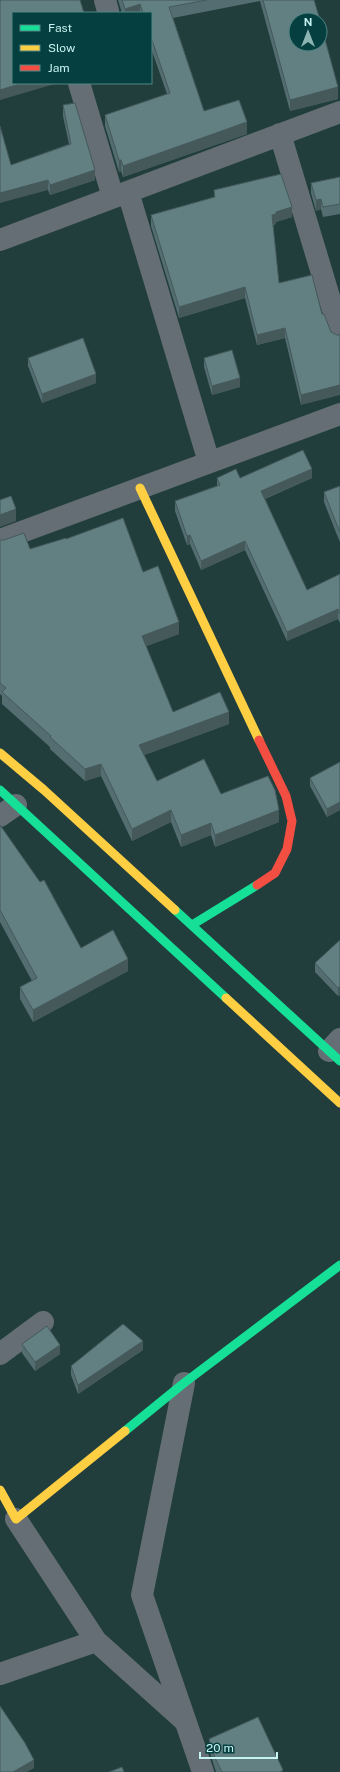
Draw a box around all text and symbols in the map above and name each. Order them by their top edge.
legend [12,12,152,84]
north arrow [288,12,328,52]
text: N [304,16,312,28]
text: Fast [48,21,73,35]
text: Slow [48,41,76,55]
text: Jam [48,61,70,75]
scale bar [200,1734,277,1760]
text: 20 m [206,1741,234,1755]

